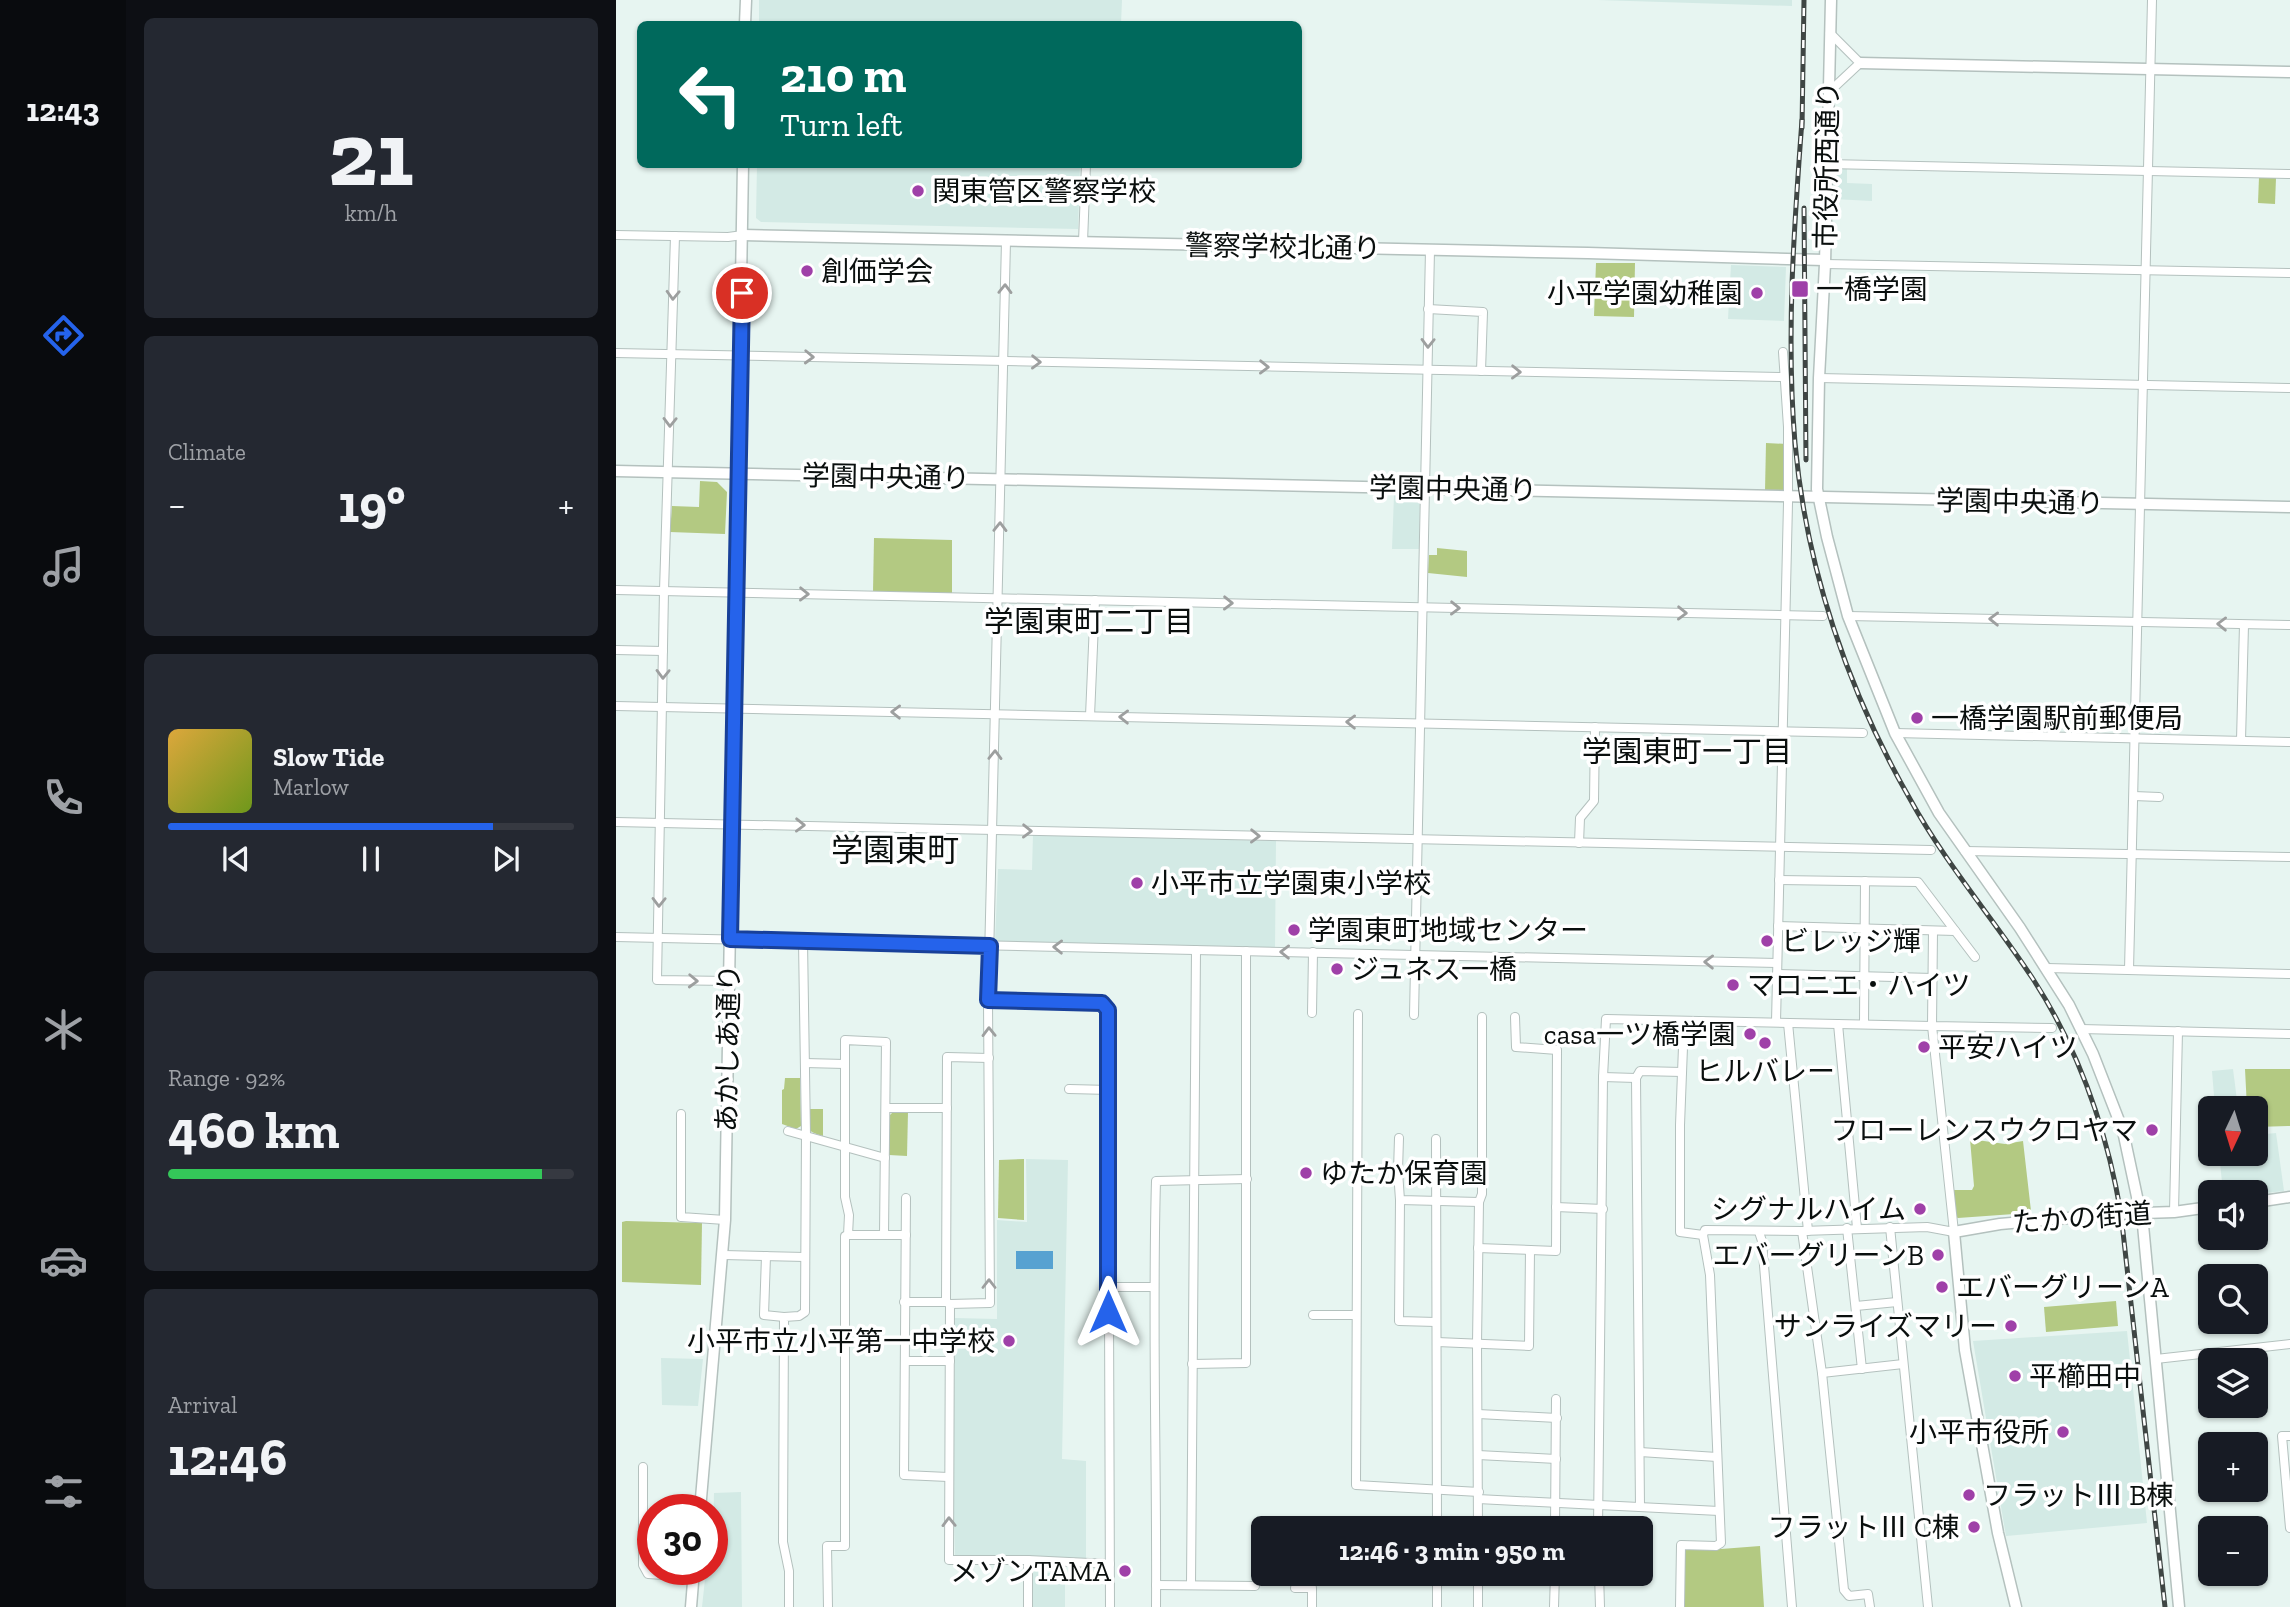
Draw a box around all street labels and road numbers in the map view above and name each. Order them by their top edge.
street label: 市役所西通り [1809,81,1845,249]
street label: 警察学校北通り [1185,229,1381,265]
street label: 学園中央通り [802,459,970,495]
street label: 学園中央通り [1369,471,1537,507]
street label: 学園中央通り [1936,484,2104,520]
street label: あかしあ通り [710,964,746,1132]
street label: たかの街道 [2011,1197,2153,1239]

